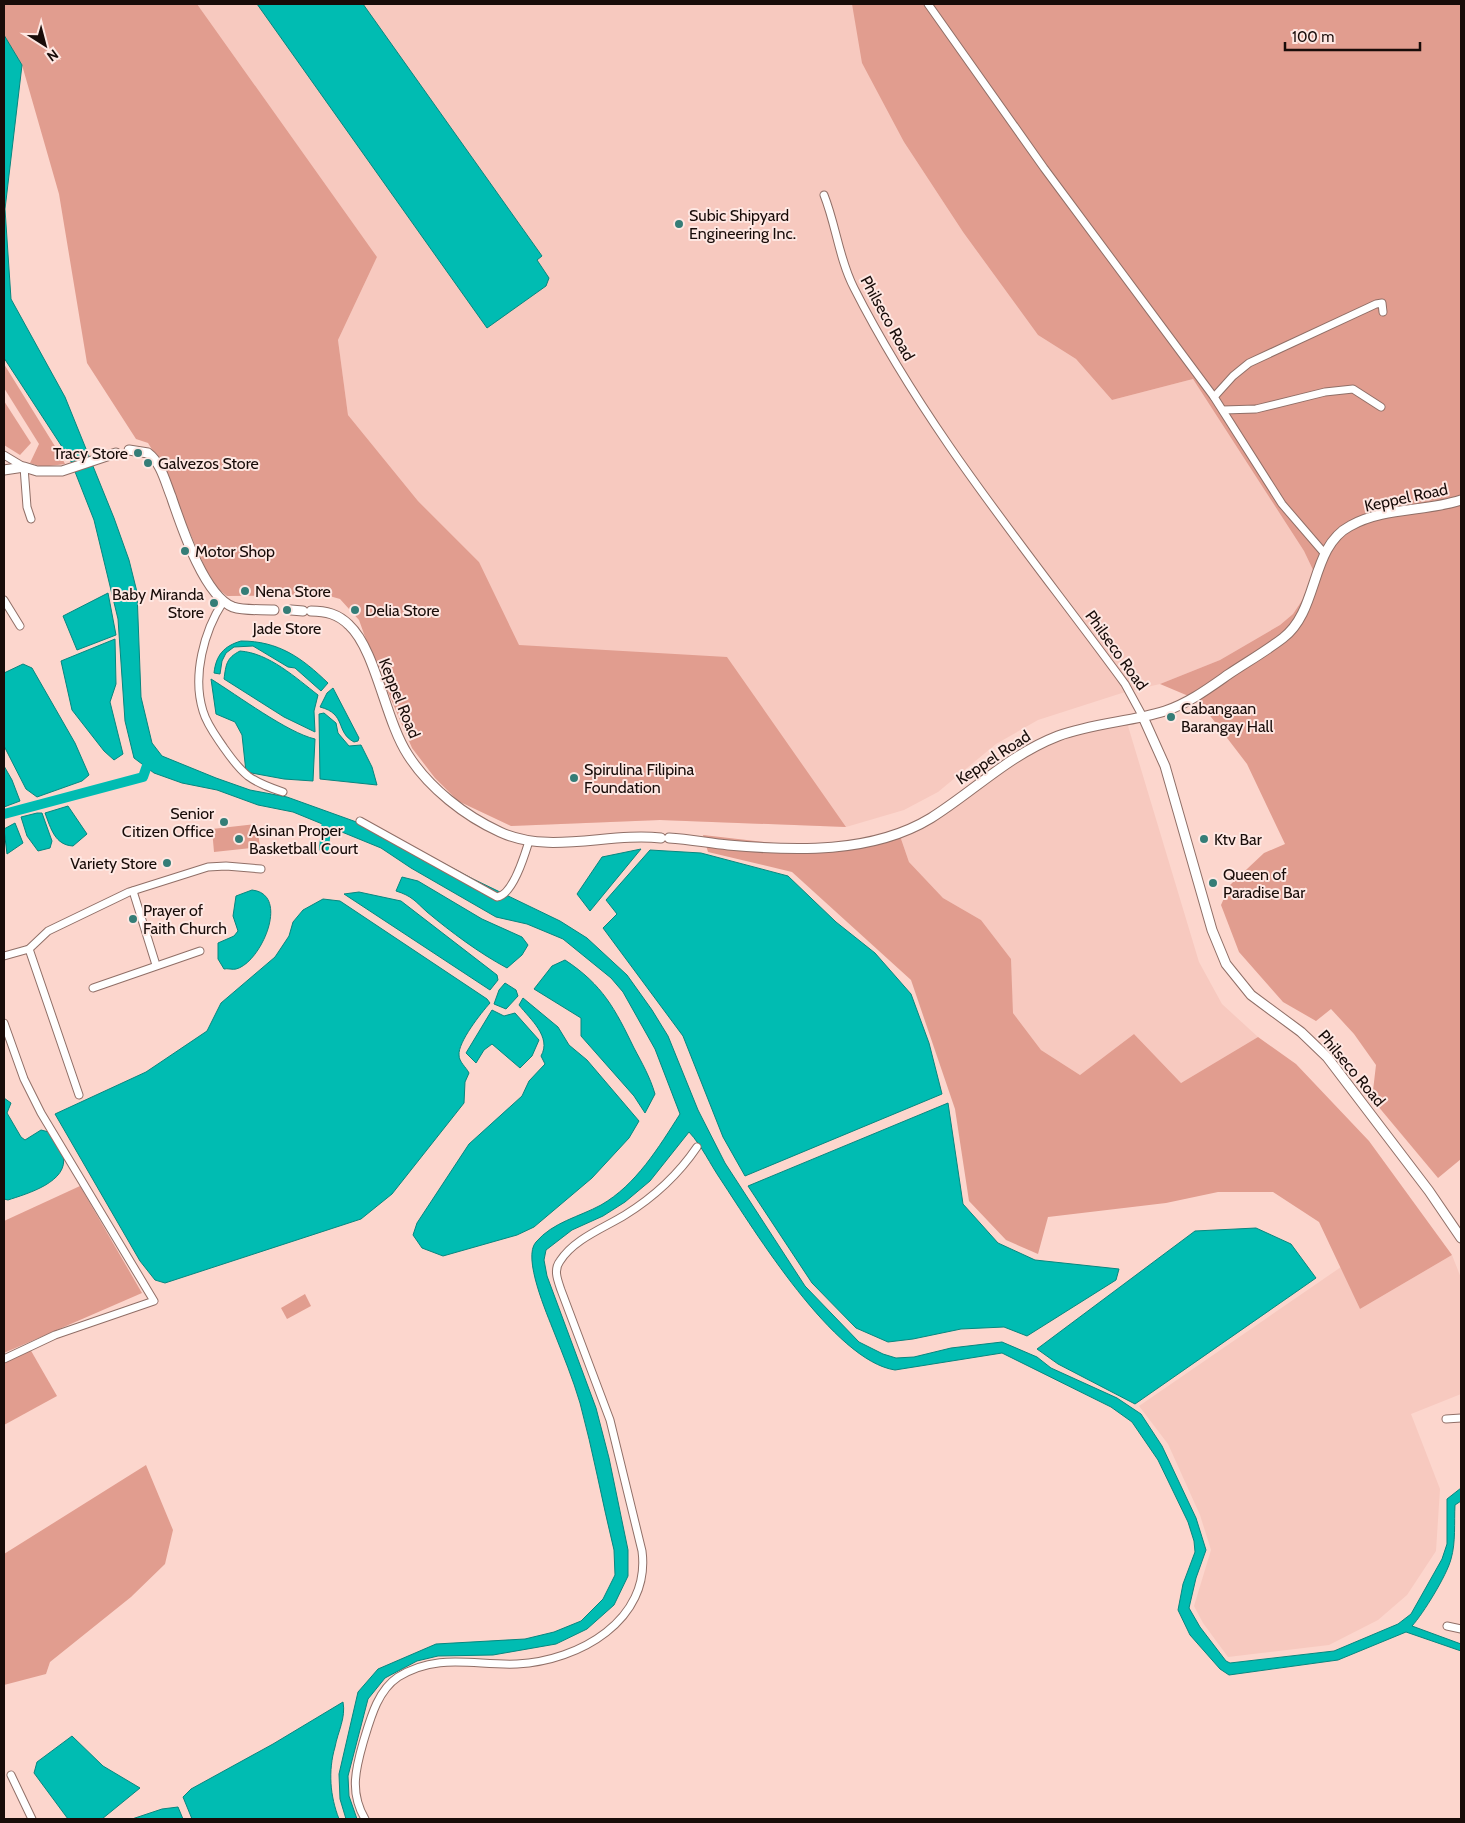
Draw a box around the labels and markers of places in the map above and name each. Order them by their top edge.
place label: Subic Shipyard Engineering Inc. [689,206,796,243]
marker: Subic Shipyard Engineering Inc. [673,218,685,230]
place label: Tracy Store [53,444,128,463]
marker: Tracy Store [132,447,144,459]
place label: Galvezos Store [158,454,259,473]
marker: Galvezos Store [142,457,154,469]
place label: Motor Shop [195,542,275,561]
marker: Motor Shop [179,545,191,557]
place label: Nena Store [255,582,331,601]
place label: Baby Miranda Store [112,585,204,622]
marker: Nena Store [239,585,251,597]
marker: Baby Miranda Store [208,597,220,609]
place label: Delia Store [365,601,439,620]
marker: Jade Store [281,604,293,616]
marker: Delia Store [349,604,361,616]
place label: Jade Store [252,619,321,638]
place label: Cabangaan Barangay Hall [1181,699,1273,736]
marker: Cabangaan Barangay Hall [1165,711,1177,723]
place label: Spirulina Filipina Foundation [584,760,694,797]
marker: Spirulina Filipina Foundation [568,772,580,784]
place label: Senior Citizen Office [122,804,215,841]
marker: Senior Citizen Office [218,816,230,828]
place label: Asinan Proper Basketball Court [249,821,359,858]
place label: Ktv Bar [1214,830,1263,849]
marker: Asinan Proper Basketball Court [233,833,245,845]
marker: Ktv Bar [1198,833,1210,845]
place label: Variety Store [70,854,157,873]
marker: Variety Store [161,857,173,869]
place label: Queen of Paradise Bar [1223,865,1306,902]
marker: Queen of Paradise Bar [1207,877,1219,889]
place label: Prayer of Faith Church [143,901,227,938]
marker: Prayer of Faith Church [127,913,139,925]

